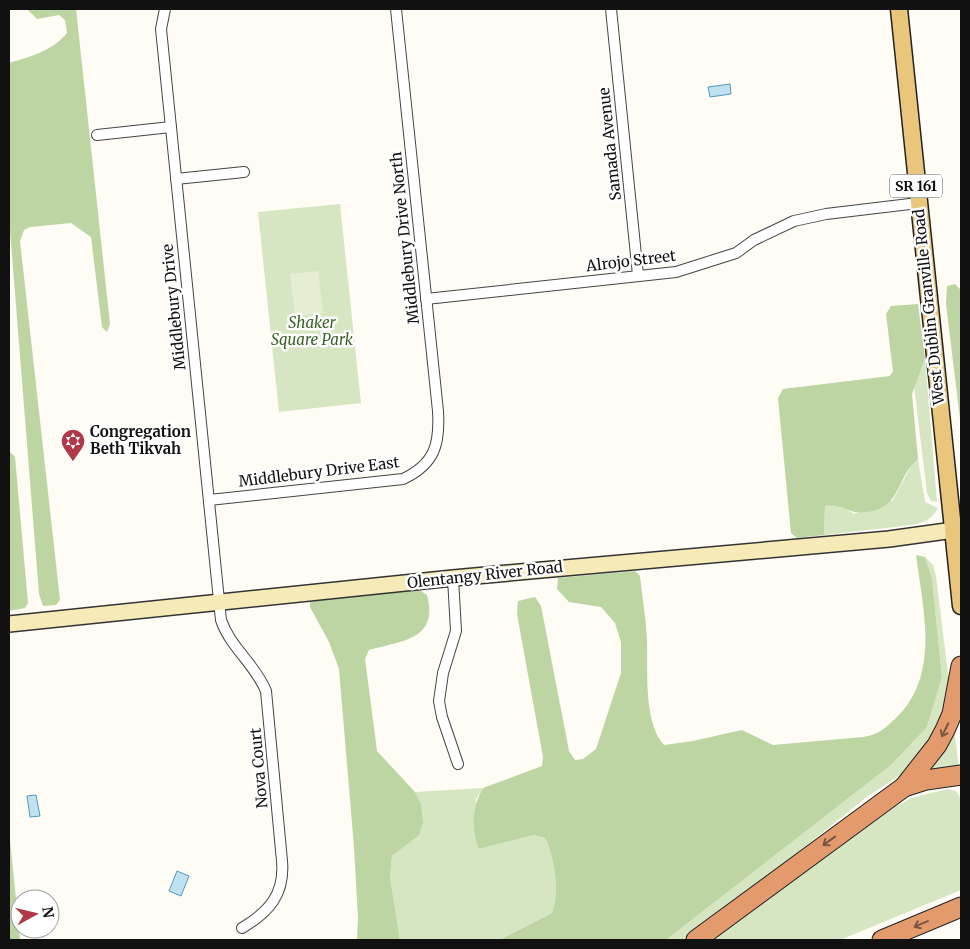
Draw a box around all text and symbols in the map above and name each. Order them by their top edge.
street label: Samada Avenue [594,86,625,202]
street label: Middlebury Drive North [386,151,423,325]
road number: SR 161 [890,175,942,198]
street label: West Dublin Granville Road [909,208,948,407]
street label: Middlebury Drive [157,243,190,371]
street label: Alrojo Street [584,246,677,276]
park label: Shaker Square Park [271,313,354,349]
place label: Congregation Beth Tikvah [90,422,191,458]
synagogue icon: Congregation Beth Tikvah [60,428,86,462]
street label: Middlebury Drive East [238,452,400,491]
street label: Olentangy River Road [406,557,564,592]
one-way arrow [939,722,949,737]
street label: Nova Court [246,727,271,809]
one-way arrow [823,835,836,846]
north arrow [10,889,60,939]
text: N [38,905,58,919]
one-way arrow [914,920,929,929]

